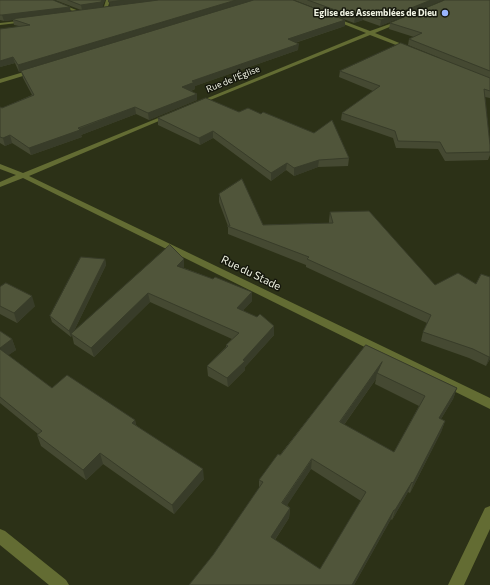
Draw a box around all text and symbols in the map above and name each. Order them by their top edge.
place label: Eglise des Assemblées de Dieu [314,8,437,18]
marker: Eglise des Assemblées de Dieu [440,8,450,18]
street label: Rue de l'Église [205,63,261,95]
street label: Rue du Stade [219,253,283,293]

